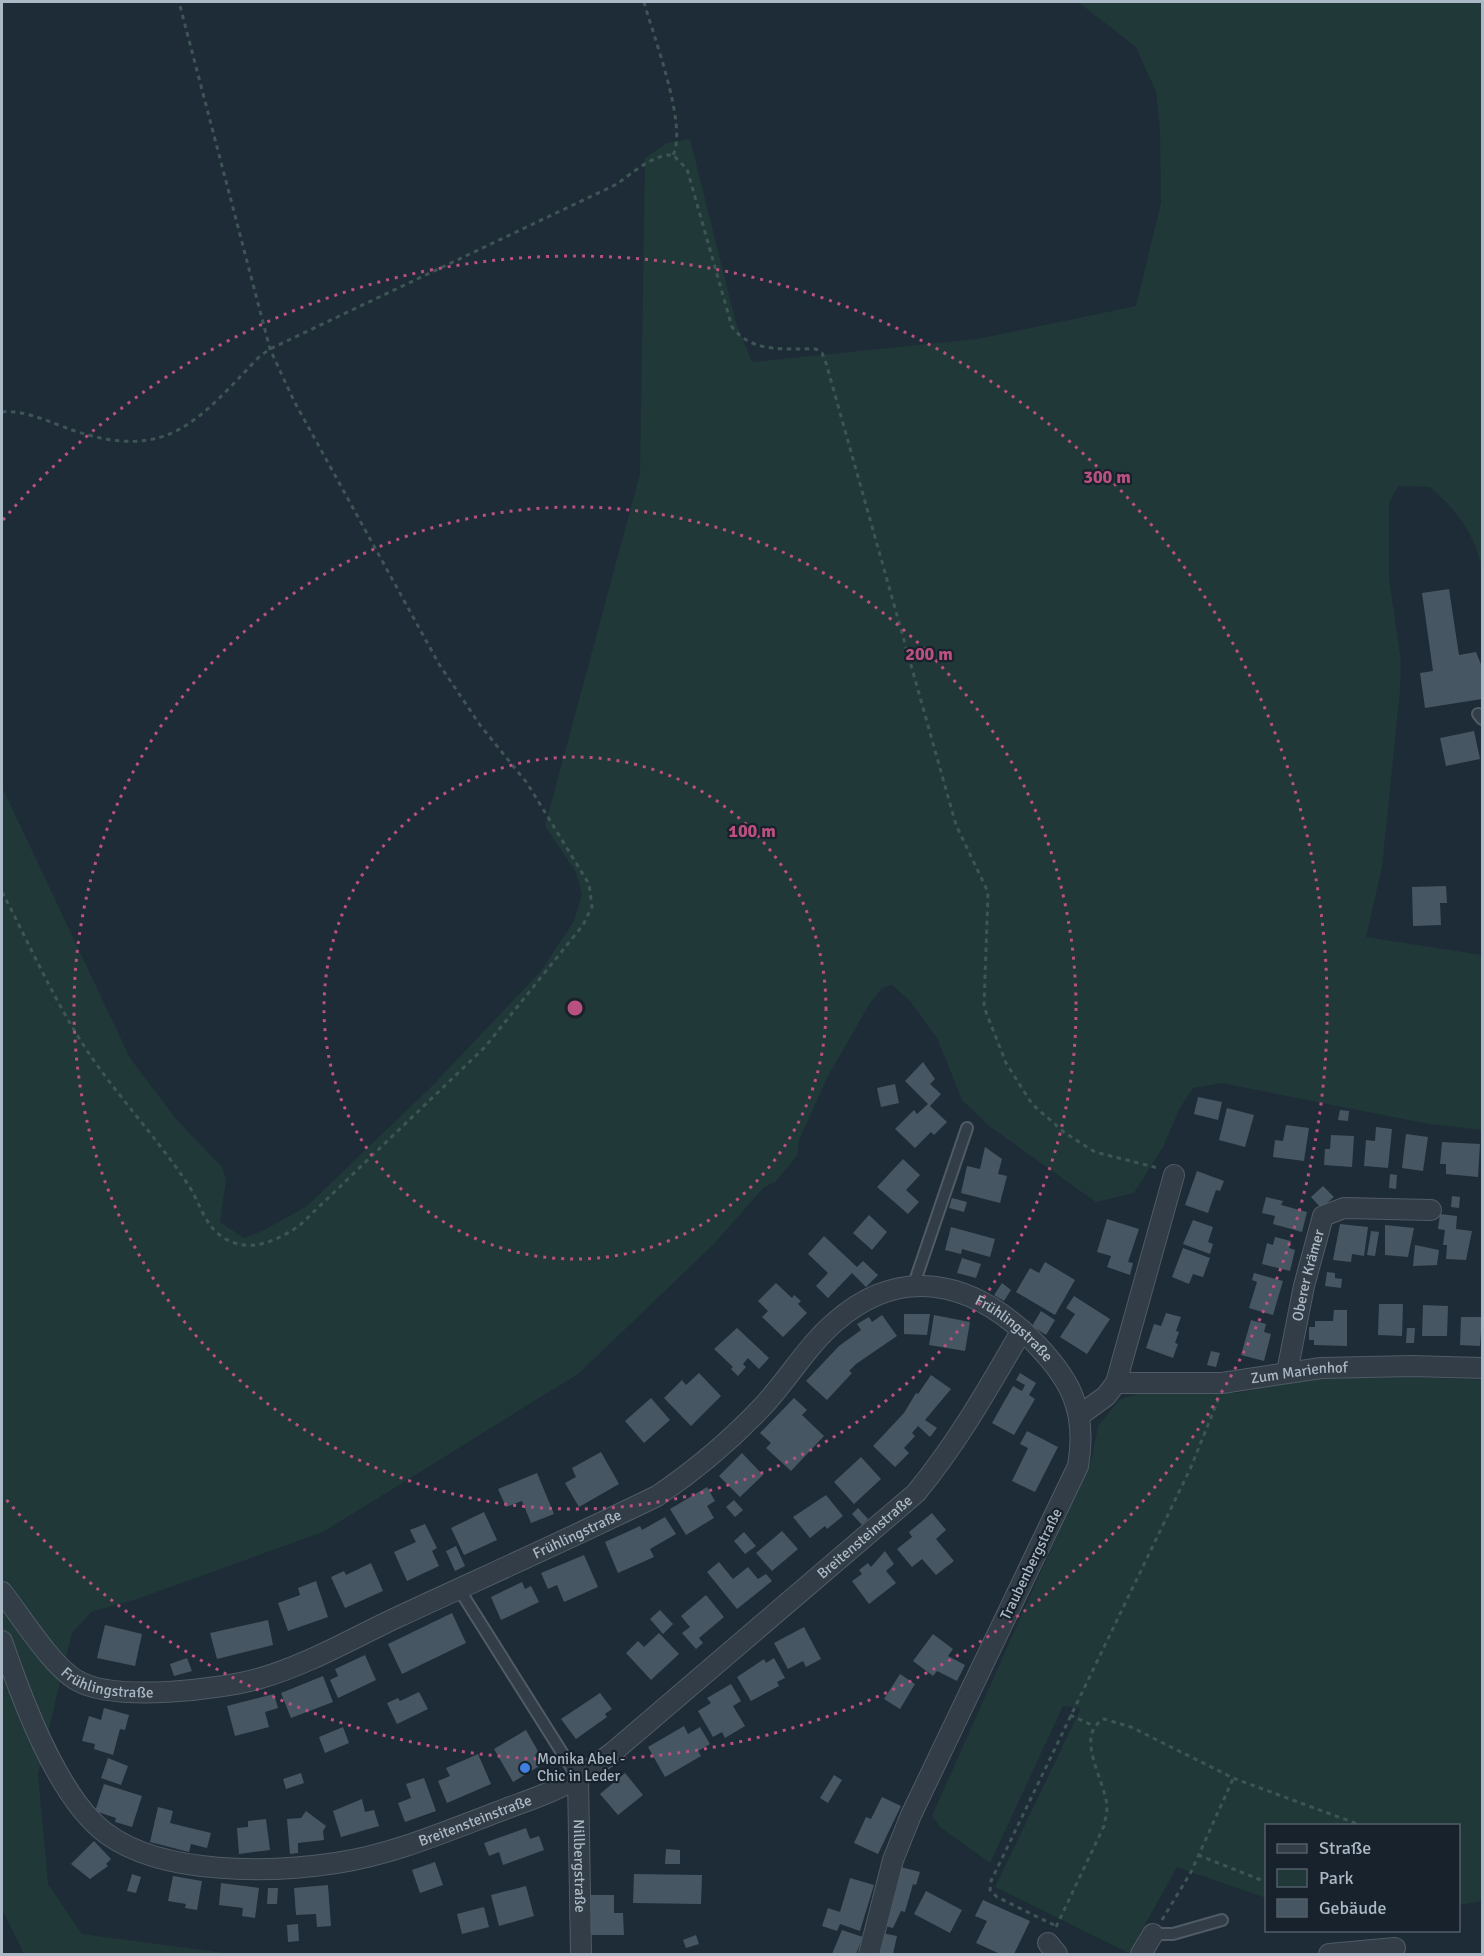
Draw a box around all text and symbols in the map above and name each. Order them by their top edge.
text: 300 m [1083,466,1131,488]
text: 200 m [905,643,953,665]
text: 100 m [728,820,776,842]
centre of rings [565,998,585,1018]
street label: Oberer Krämer [1288,1227,1328,1323]
street label: Frühlingstraße [972,1291,1057,1365]
street label: Zum Marienhof [1249,1358,1349,1388]
street label: Breitensteinstraße [813,1491,916,1583]
street label: Traubenbergstraße [996,1505,1066,1623]
street label: Frühlingstraße [530,1506,624,1563]
street label: Frühlingstraße [57,1663,154,1702]
place label: Monika Abel - Chic in Leder [537,1750,625,1785]
marker: Monika Abel - Chic in Leder [518,1761,532,1775]
street label: Breitensteinstraße [416,1791,534,1850]
street label: Nillbergstraße [570,1819,589,1913]
legend [1265,1824,1460,1932]
text: Straße [1319,1837,1371,1859]
text: Park [1319,1867,1354,1889]
text: Gebäude [1319,1897,1387,1919]

